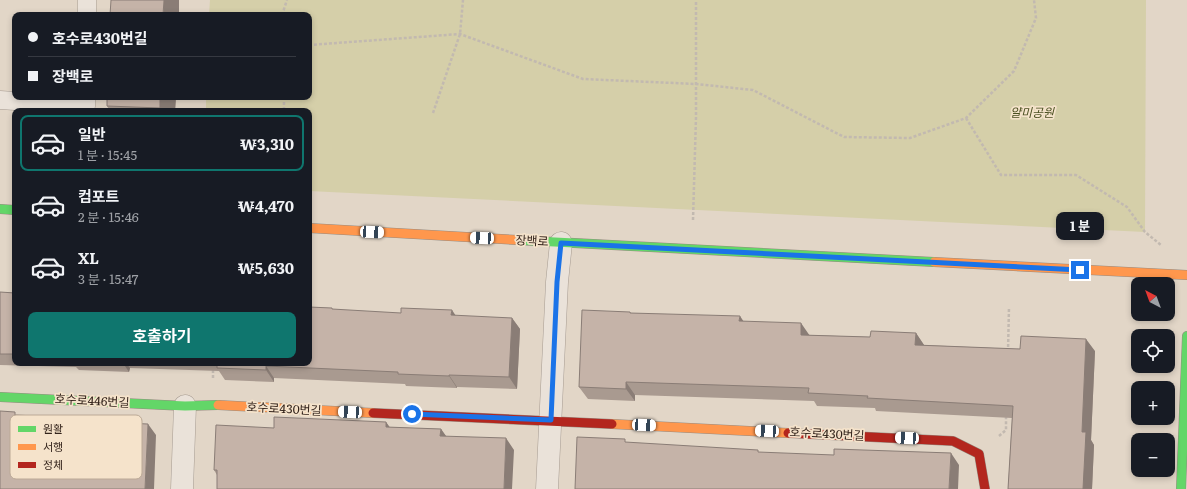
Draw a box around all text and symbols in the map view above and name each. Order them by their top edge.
text: 호수로430번길 [52,26,148,49]
text: 장백로 [52,64,93,87]
park label: 얄미공원 [1010,103,1055,121]
text: 일반 [78,122,106,145]
icon: car [30,125,66,161]
text: ₩3,310 [240,132,294,155]
text: 1 분 · 15:45 [78,145,137,164]
text: 컴포트 [78,184,119,207]
icon: car [30,187,66,223]
text: ₩4,470 [238,194,294,217]
text: 2 분 · 15:46 [78,207,139,226]
callout: 1 분 [1056,212,1104,240]
text: 1 분 [1070,216,1090,235]
car [360,225,384,239]
street label: 장백로 [515,230,549,250]
car [470,231,494,245]
text: XL [78,246,99,269]
icon: car [30,249,66,285]
text: ₩5,630 [238,256,294,279]
route end [1071,261,1089,279]
text: 3 분 · 15:47 [78,269,138,288]
north arrow [1131,277,1175,321]
map controls [1131,277,1175,477]
button: 호출하기 [28,312,296,358]
button: locate [1131,329,1175,373]
button: + [1131,381,1175,425]
street label: 호수로446번길 [54,389,130,411]
street label: 호수로430번길 [246,397,322,419]
car [338,405,362,419]
route start [403,405,421,423]
legend [10,415,142,479]
car [632,418,656,432]
text: 원활 [43,420,63,436]
street label: 호수로430번길 [789,422,865,444]
car [755,424,779,438]
car [895,431,919,445]
button: − [1131,433,1175,477]
text: 서행 [43,438,63,454]
text: 정체 [43,456,63,472]

